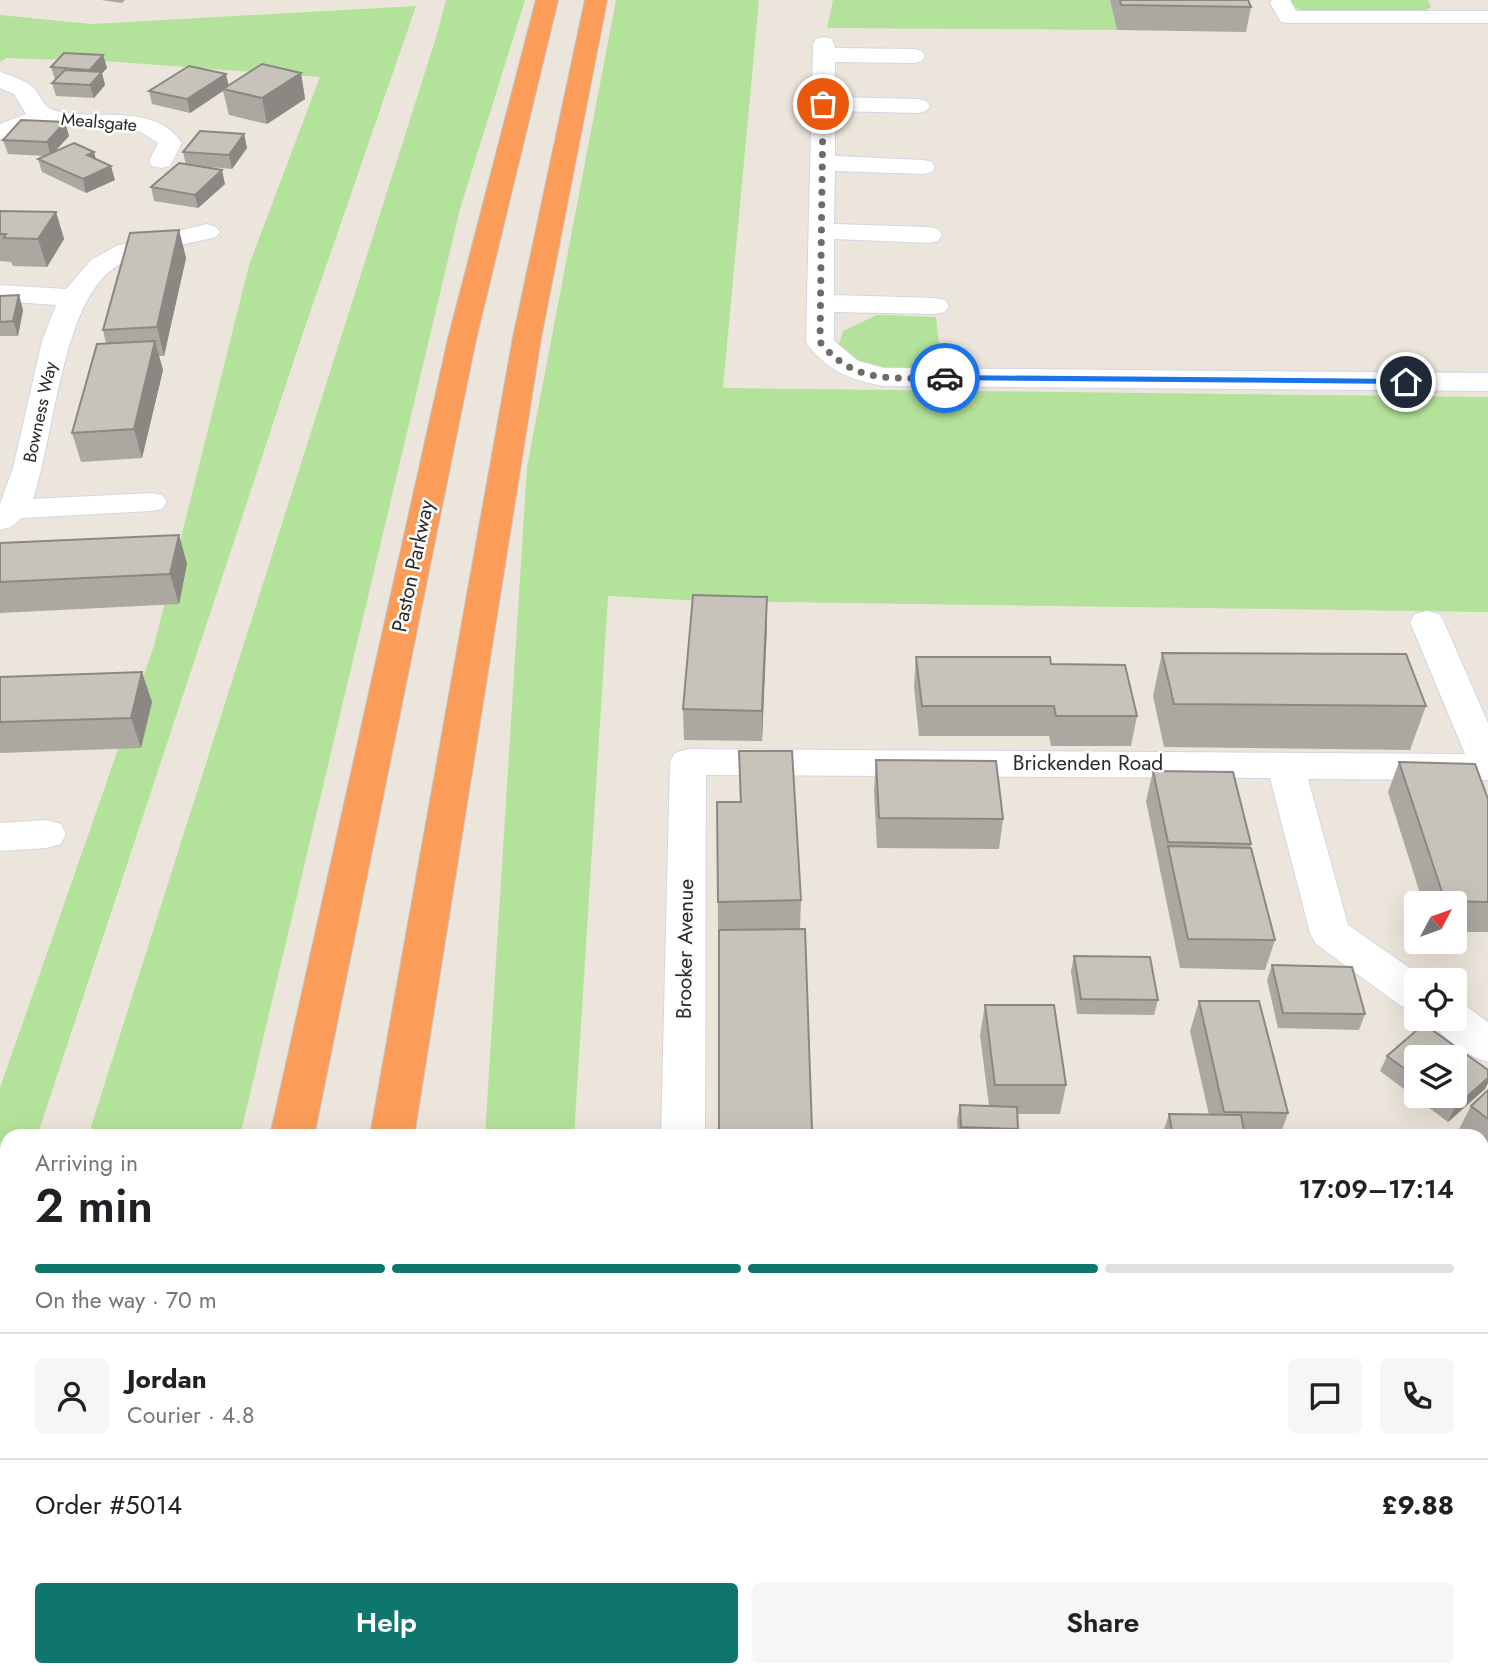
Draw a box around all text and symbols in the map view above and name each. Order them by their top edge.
pin [793,74,853,134]
icon: bag [804,85,842,123]
street label: Mealsgate [60,106,138,138]
courier [910,343,980,413]
pin [1376,352,1436,412]
street label: Bowness Way [17,359,63,465]
icon: car [926,359,964,397]
icon: home [1387,363,1425,401]
street label: Paston Parkway [384,496,442,635]
street label: Brickenden Road [1013,748,1163,778]
street label: Brooker Avenue [669,878,701,1019]
north arrow [1404,891,1466,954]
map controls [1404,891,1467,1108]
button: locate [1404,968,1467,1031]
button: layers [1404,1045,1467,1108]
text: Arriving in [35,1146,138,1180]
text: 17:09–17:14 [1299,1170,1454,1208]
text: 2 min [35,1173,153,1239]
text: On the way · 70 m [35,1283,217,1317]
button: person [35,1359,109,1433]
button: chat [1288,1359,1362,1433]
button: phone [1380,1359,1454,1433]
text: Jordan [127,1360,207,1398]
text: Courier · 4.8 [127,1398,255,1432]
text: Order #5014 [35,1486,182,1524]
text: £9.88 [1382,1486,1454,1524]
button: Help [35,1583,738,1663]
button: Share [752,1583,1454,1663]

